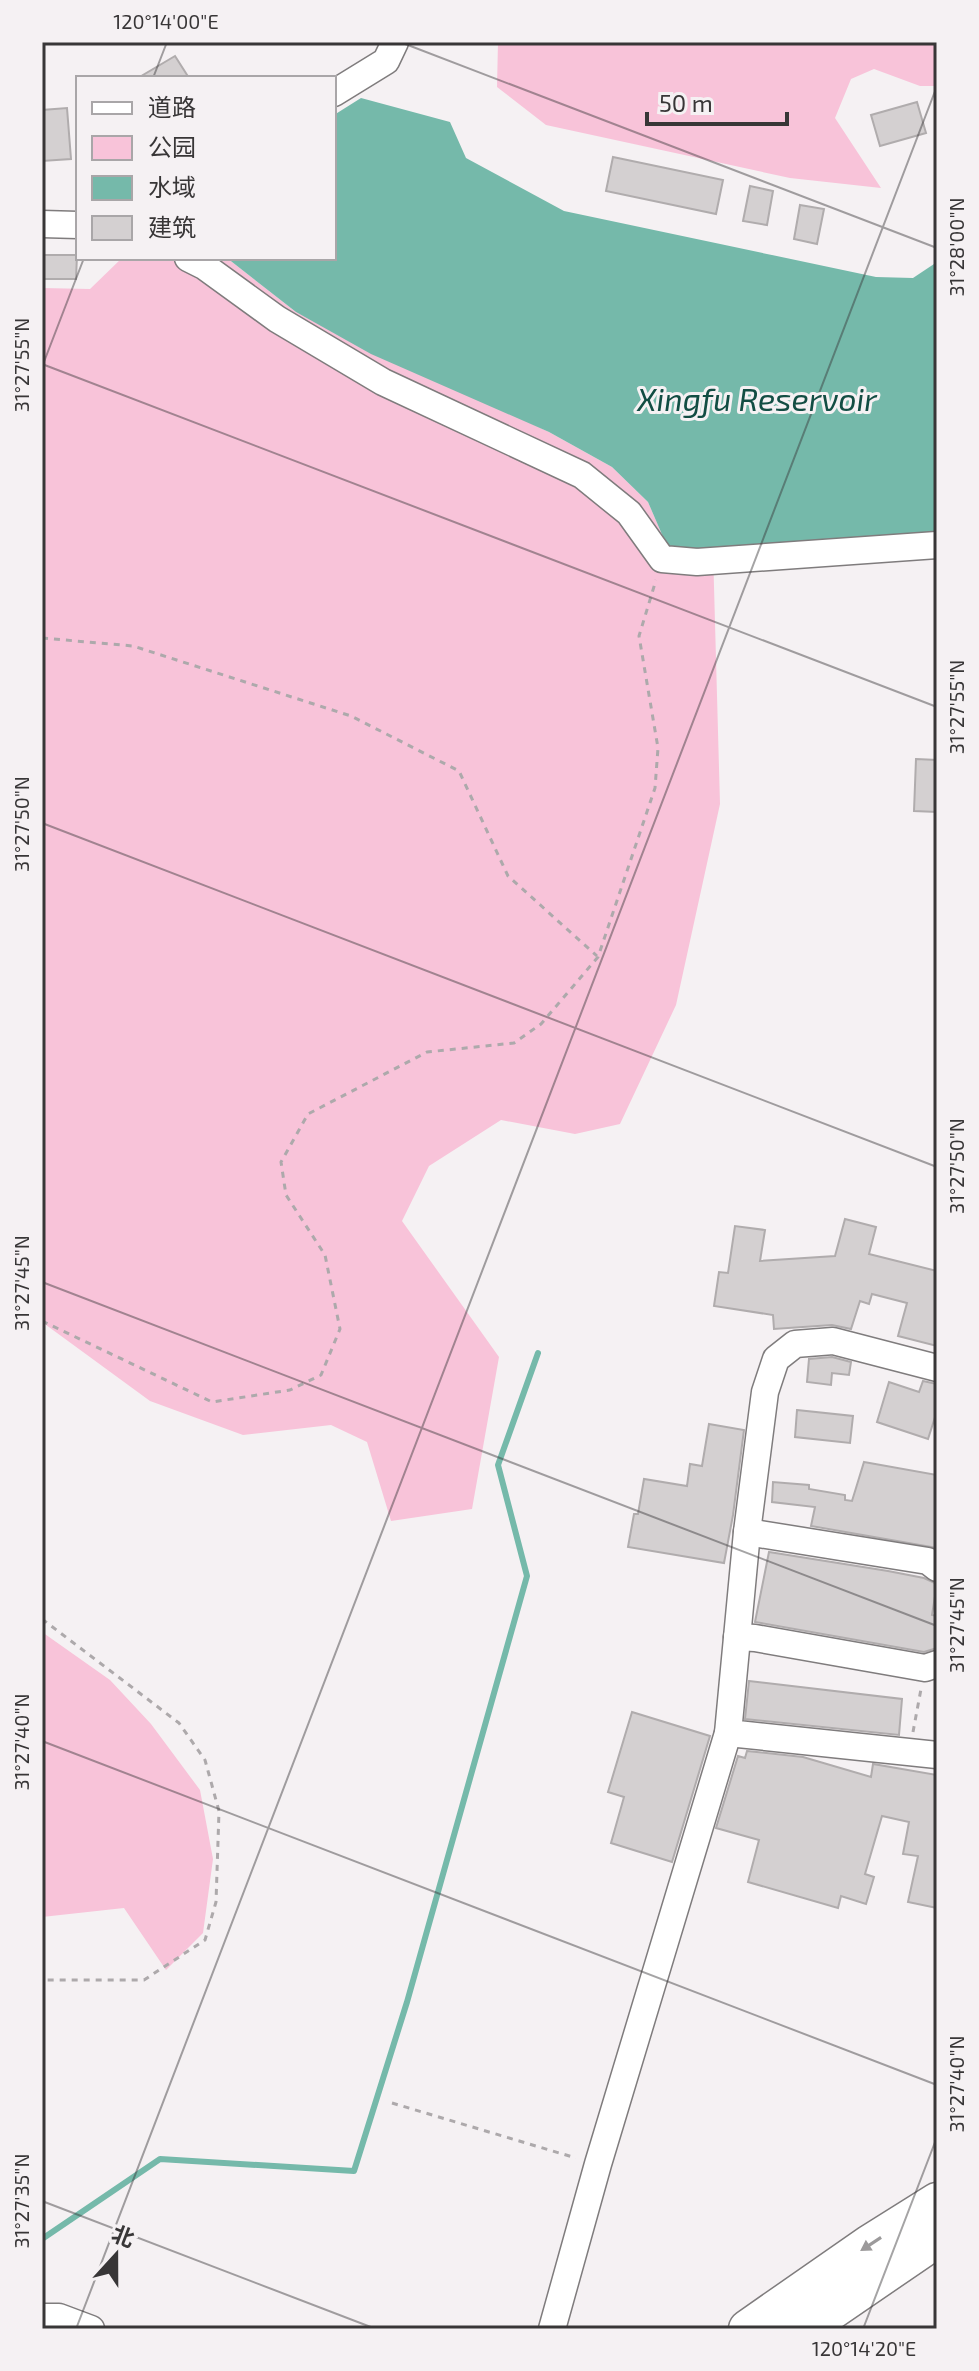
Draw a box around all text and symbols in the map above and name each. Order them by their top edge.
text: 120°14'00"E [113,9,219,33]
legend [76,76,336,260]
scale bar [647,76,787,126]
text: 50 m [659,88,713,117]
text: 道路 [148,92,196,121]
text: 公园 [148,132,196,161]
text: 水域 [148,172,196,201]
text: 31°28'00"N [944,197,968,297]
text: 建筑 [148,212,196,241]
text: 31°27'55"N [9,318,33,412]
water label: Xingfu Reservoir [636,379,878,418]
text: 31°27'55"N [944,660,968,754]
text: 31°27'50"N [9,776,33,872]
text: 31°27'50"N [944,1118,968,1214]
text: 31°27'45"N [9,1235,33,1331]
text: 31°27'45"N [944,1577,968,1673]
text: 31°27'40"N [9,1693,33,1791]
text: 31°27'40"N [944,2035,968,2133]
text: 31°27'35"N [9,2154,33,2249]
north arrow [76,2215,156,2295]
text: 北 [109,2219,138,2251]
one-way arrow [861,2236,882,2251]
text: 120°14'20"E [812,2336,916,2360]

